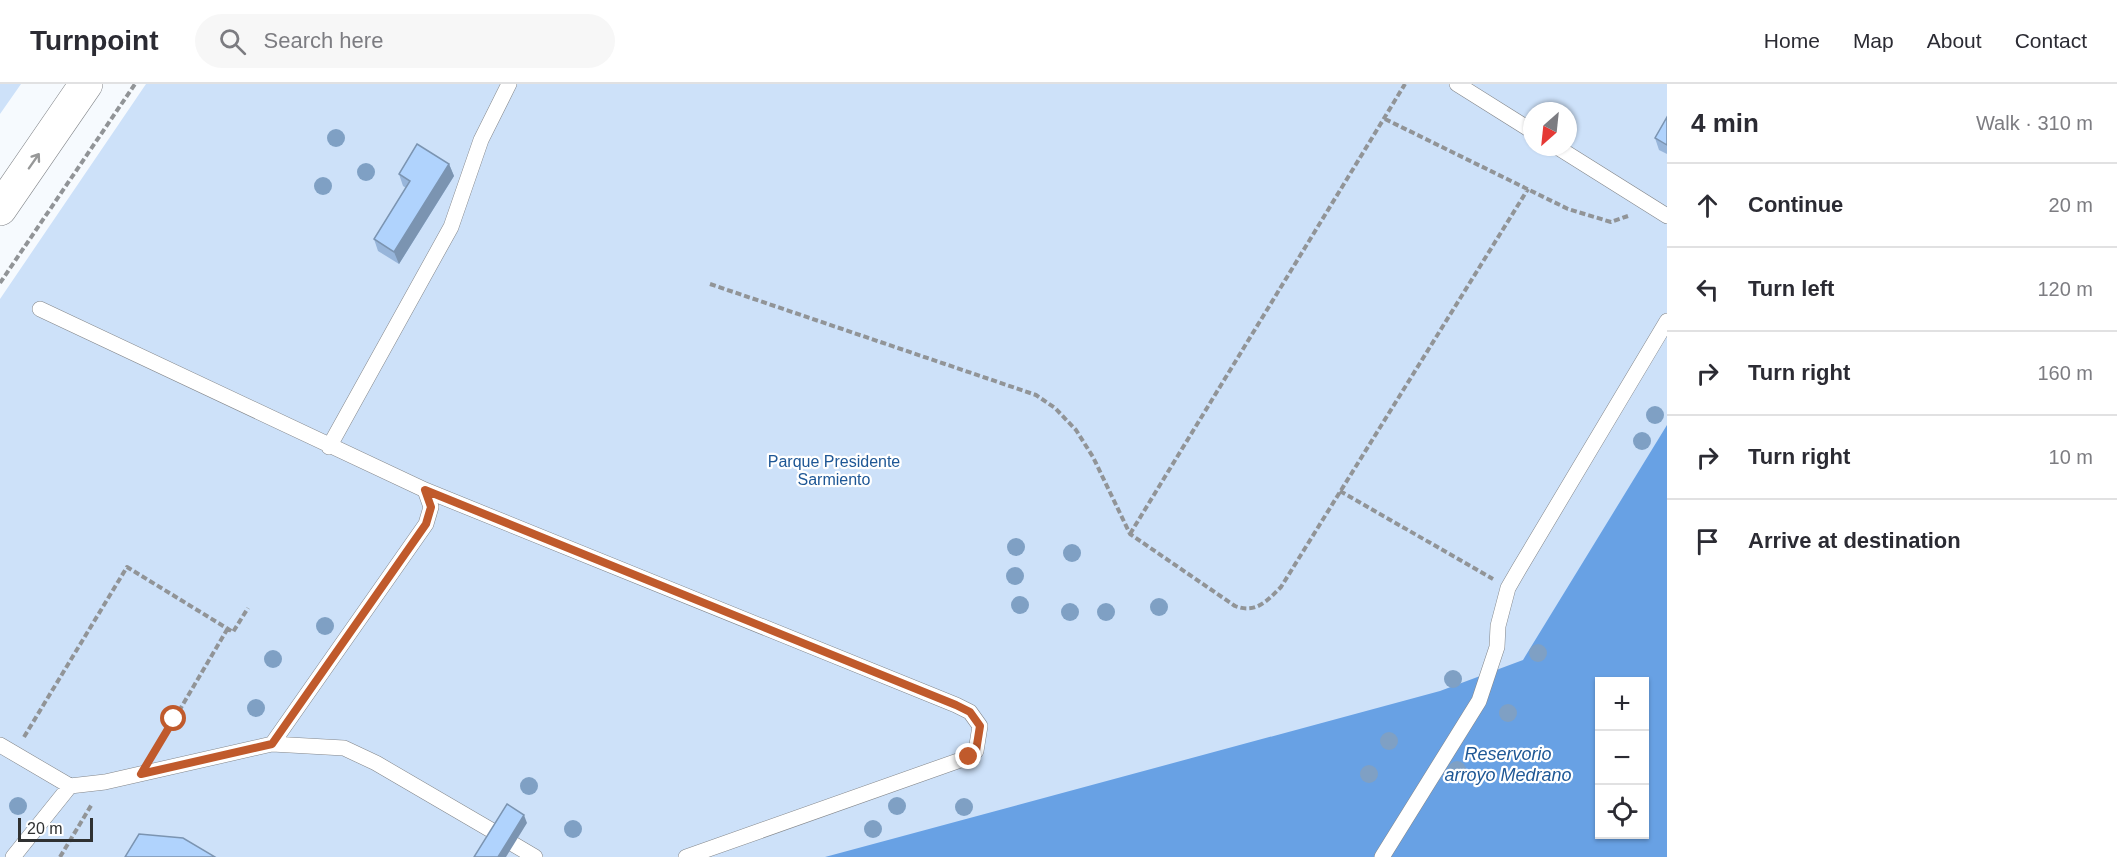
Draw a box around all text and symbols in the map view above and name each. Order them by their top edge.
search box [195,14,615,68]
text: Turnpoint [30,25,159,56]
icon: search [216,25,249,58]
text: Search here [264,28,383,53]
text: Home [1764,29,1820,52]
text: Map [1853,29,1894,52]
text: About [1927,29,1982,52]
text: Contact [2015,29,2087,52]
north arrow [1523,102,1577,156]
text: 4 min [1691,108,1759,138]
text: Walk · 310 m [1976,112,2093,134]
one-way arrow [28,153,40,170]
icon: ahead [1691,189,1724,222]
text: Continue [1748,192,1843,217]
text: 20 m [2049,194,2093,216]
icon: left [1691,273,1724,306]
text: Turn left [1748,276,1834,301]
text: 120 m [2037,278,2093,300]
icon: right [1691,357,1724,390]
text: Turn right [1748,360,1850,385]
text: 160 m [2037,362,2093,384]
icon: right [1691,441,1724,474]
text: Turn right [1748,444,1850,469]
text: 10 m [2049,446,2093,468]
park label: Parque Presidente Sarmiento [768,453,900,488]
icon: arrive [1691,525,1724,558]
text: Arrive at destination [1748,528,1961,553]
map controls [1595,677,1649,839]
button: + [1595,677,1649,731]
route start [160,705,186,731]
button: − [1595,731,1649,785]
route end [955,743,981,769]
water label: Reservorio arroyo Medrano [1444,744,1572,785]
button: locate [1595,785,1649,839]
scale bar [18,815,93,842]
text: 20 m [27,820,63,837]

